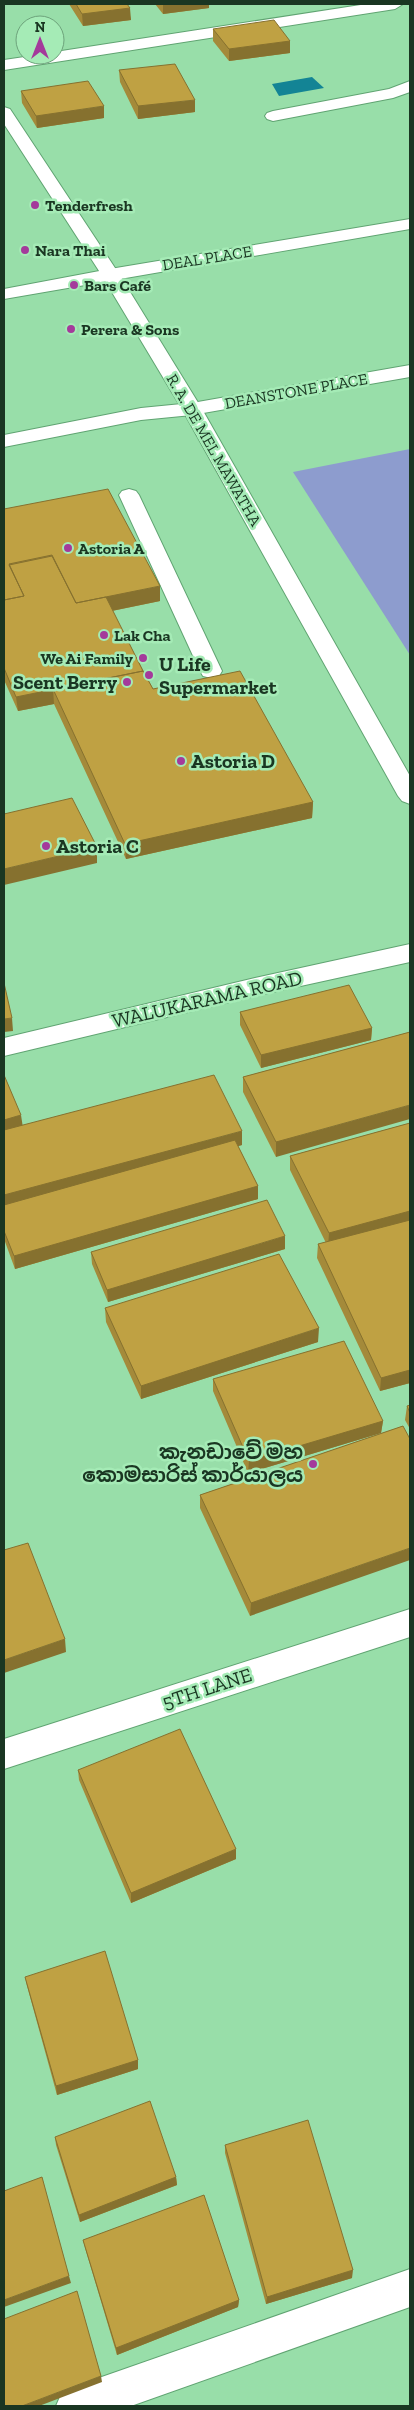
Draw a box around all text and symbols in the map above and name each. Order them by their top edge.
north arrow [15,15,65,65]
text: N [35,19,46,36]
place label: Tenderfresh [45,196,133,215]
marker: Tenderfresh [29,199,41,211]
place label: Nara Thai [35,241,106,260]
street label: DEAL PLACE [161,242,253,274]
marker: Nara Thai [19,244,31,256]
place label: Bars Café [84,276,151,295]
marker: Bars Café [68,279,80,291]
place label: Perera & Sons [81,320,179,339]
marker: Perera & Sons [65,323,77,335]
street label: DEANSTONE PLACE [223,369,369,413]
street label: R. A. DE MEL MAWATHA [163,370,266,530]
place label: Astoria A [78,539,145,558]
marker: Astoria A [62,542,74,554]
place label: Lak Cha [114,626,171,645]
marker: Lak Cha [98,629,110,641]
place label: We Ai Family [40,649,134,668]
marker: We Ai Family [137,652,149,664]
place label: U Life Supermarket [159,652,278,699]
marker: U Life Supermarket [143,669,155,681]
place label: Scent Berry [13,670,117,694]
marker: Scent Berry [121,676,133,688]
place label: Astoria D [191,749,275,773]
marker: Astoria D [175,755,187,767]
place label: Astoria C [56,834,139,858]
marker: Astoria C [40,840,52,852]
street label: WALUKARAMA ROAD [110,965,304,1033]
place label: කැනඩාවේ මහ කොමසාරිස් කාර්යාලය [82,1439,303,1487]
marker: කැනඩාවේ මහ කොමසාරිස් කාර්යාලය [307,1458,319,1470]
street label: 5TH LANE [159,1662,255,1714]

